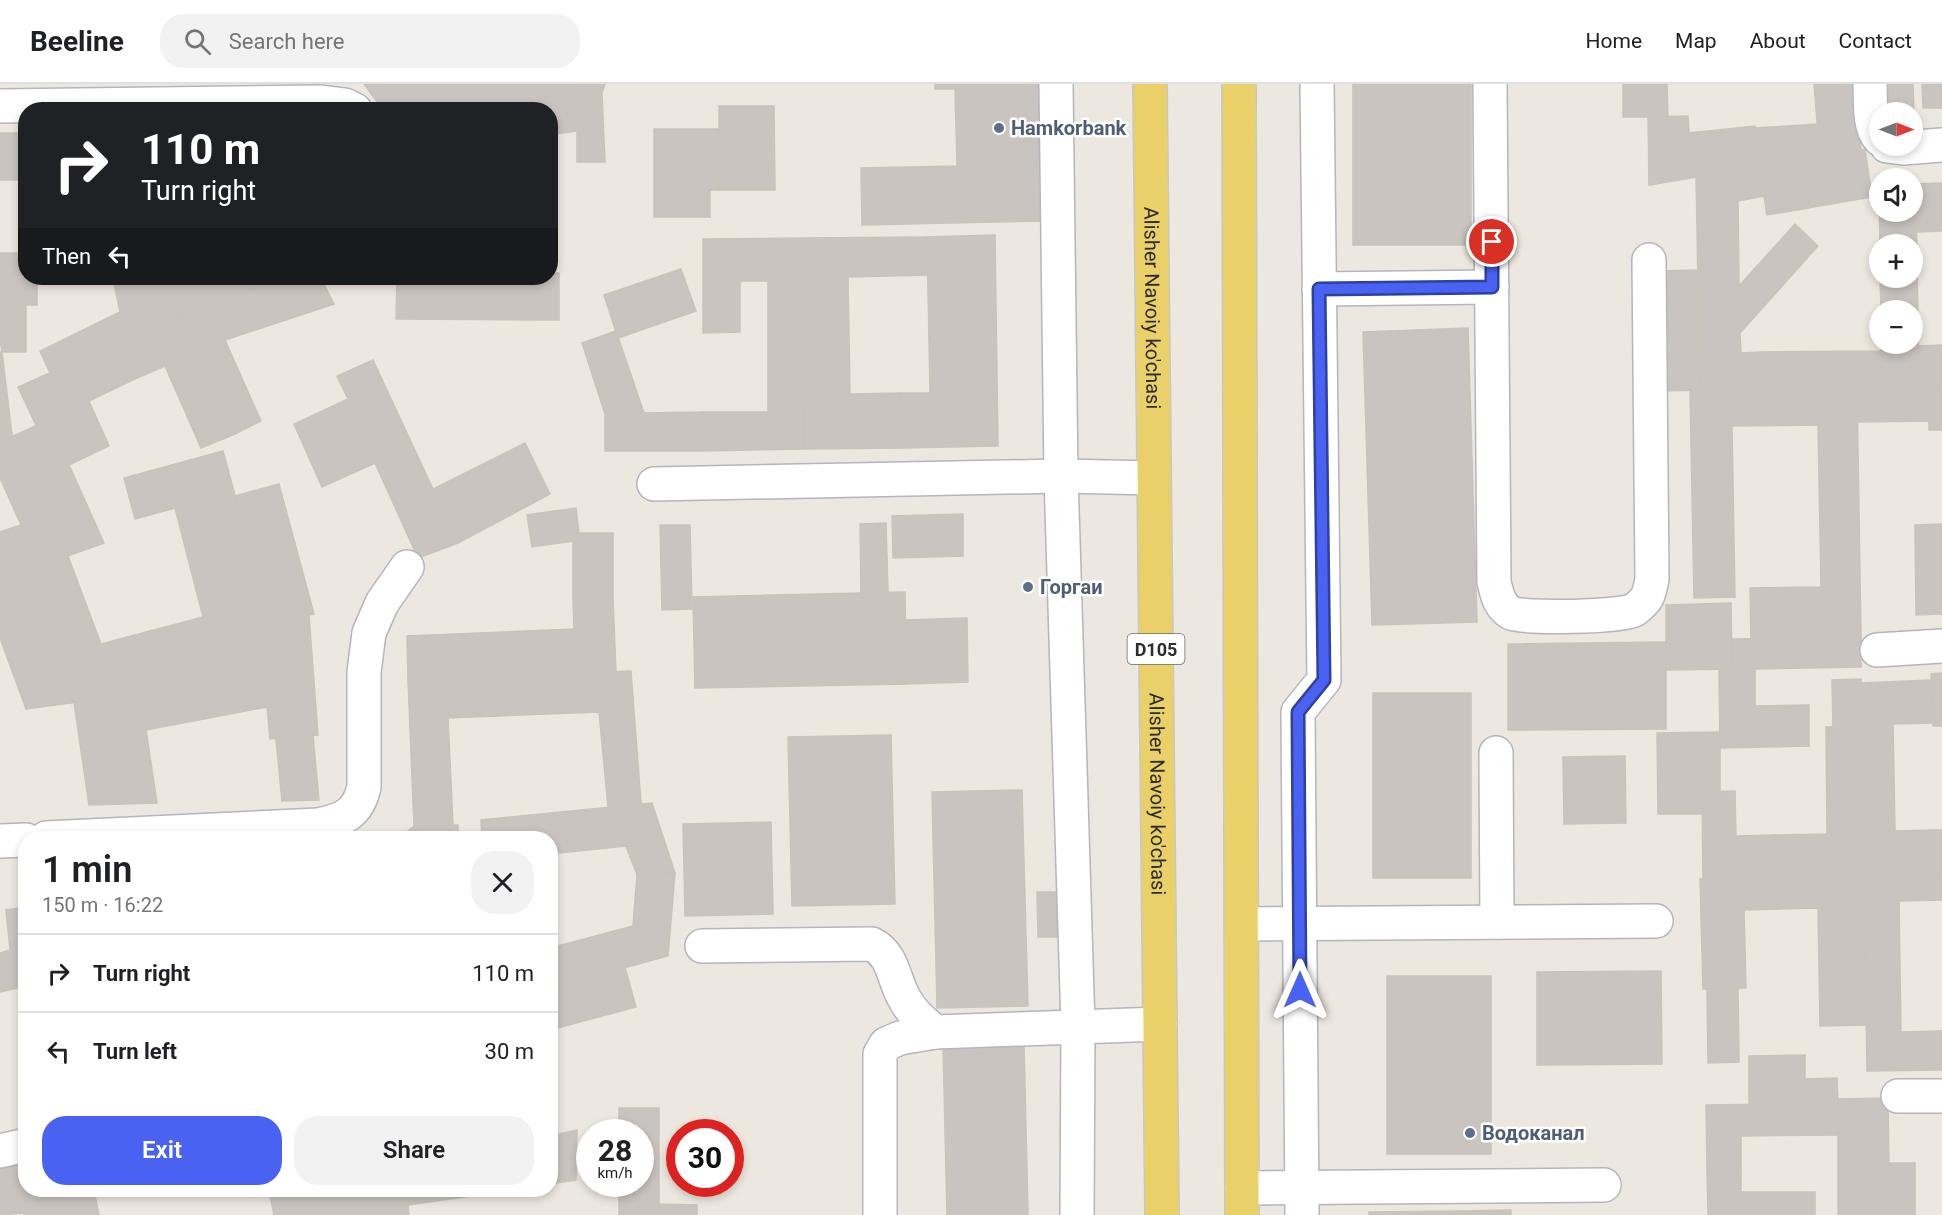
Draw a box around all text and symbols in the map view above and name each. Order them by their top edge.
search box [160,14,580,68]
text: Beeline [30,25,124,58]
icon: search [181,25,214,58]
text: Search here [229,29,345,54]
text: Home [1586,29,1642,53]
text: Map [1675,29,1717,53]
text: About [1750,29,1806,53]
text: Contact [1839,29,1912,53]
north arrow [1869,102,1923,156]
map controls [1869,102,1923,354]
place label: Hamkorbank [1011,116,1127,140]
marker: Hamkorbank [992,121,1006,135]
text: 110 m [141,125,260,174]
icon: right [42,126,120,204]
button: sound [1869,168,1923,222]
text: Turn right [141,175,256,207]
street label: Alisher Navoiy ko'chasi [1139,207,1165,409]
pin [1466,216,1517,267]
icon: arrive [1475,225,1508,258]
button: + [1869,234,1923,288]
icon: left [103,240,136,273]
text: Then [42,244,91,269]
button: − [1869,300,1923,354]
place label: Горгаи [1040,575,1103,599]
marker: Горгаи [1021,580,1035,594]
road number: D105 [1128,634,1184,664]
street label: Alisher Navoiy ko'chasi [1144,693,1171,895]
text: 1 min [42,849,132,891]
button: close [471,851,534,914]
text: 150 m · 16:22 [42,893,163,917]
icon: right [42,957,75,990]
position arrow [1268,958,1332,1022]
text: Turn right [93,961,190,986]
text: 110 m [472,961,534,986]
icon: left [42,1035,75,1068]
text: Turn left [93,1039,177,1064]
text: 30 m [485,1039,534,1064]
button: Exit [42,1116,282,1185]
button: Share [294,1116,534,1185]
speed limit sign: 30 [666,1119,744,1197]
place label: Водоканал [1482,1121,1585,1145]
marker: Водоканал [1463,1126,1477,1140]
text: 28 [598,1133,632,1168]
text: km/h [597,1164,633,1182]

